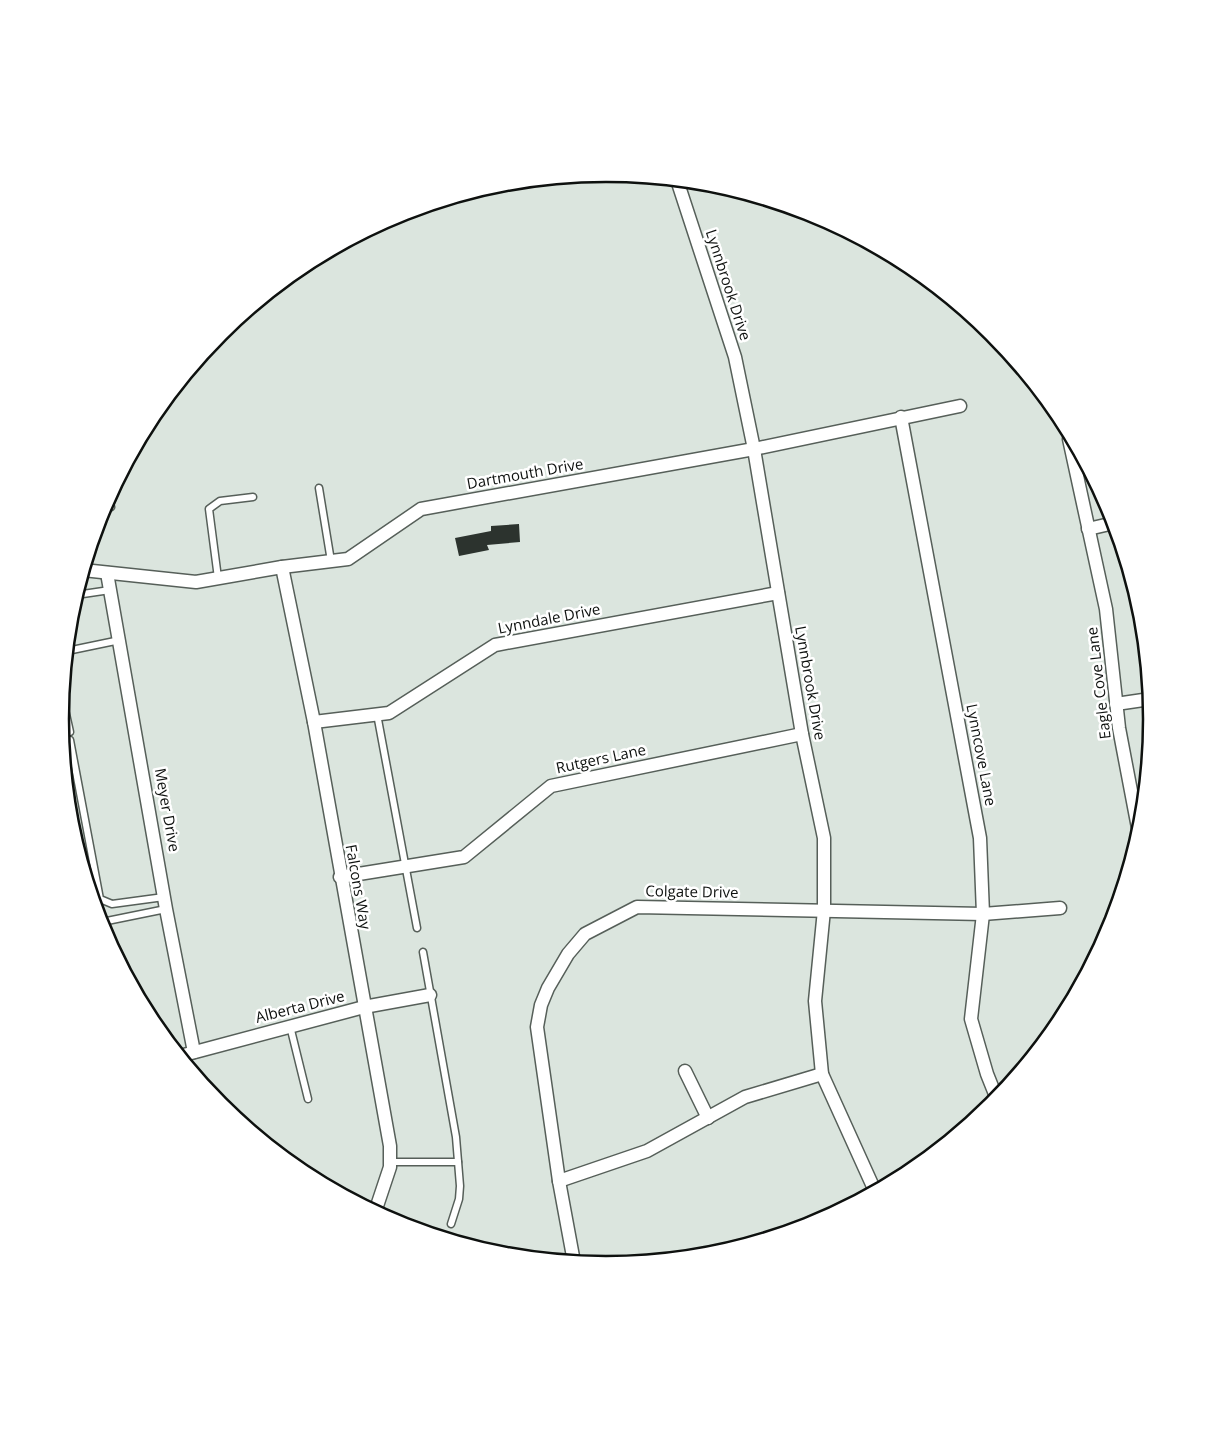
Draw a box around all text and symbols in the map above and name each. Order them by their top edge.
street label: Lynnbrook Drive [702,227,756,343]
street label: Dartmouth Drive [465,453,585,493]
street label: Lynndale Drive [496,598,602,638]
street label: Lynnbrook Drive [791,624,831,741]
street label: Eagle Cove Lane [1081,626,1115,740]
street label: Lynncove Lane [962,702,1002,808]
street label: Rutgers Lane [554,739,648,777]
street label: Meyer Drive [151,766,185,853]
street label: Falcons Way [342,843,376,931]
street label: Colgate Drive [645,880,739,902]
street label: Alberta Drive [253,985,346,1027]

